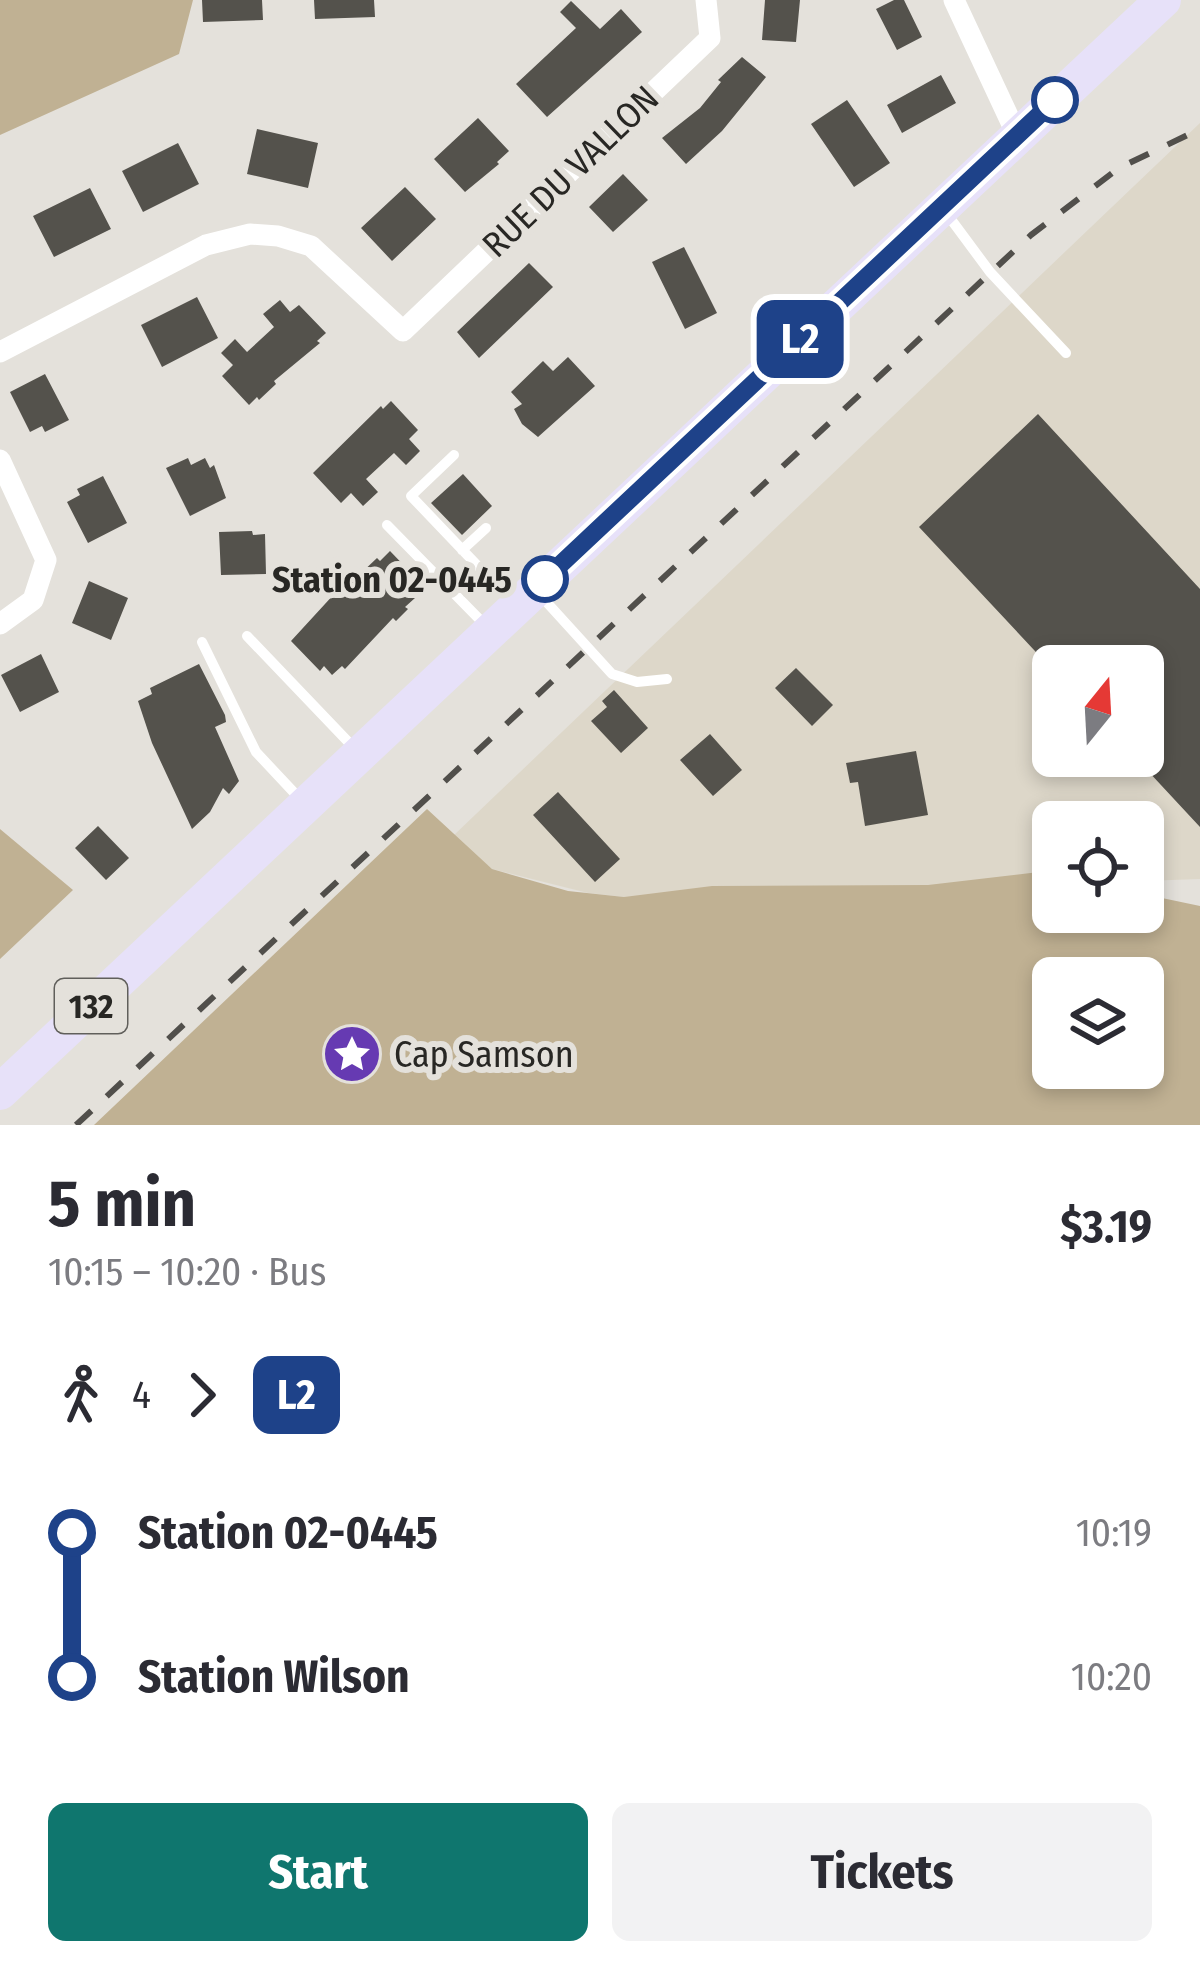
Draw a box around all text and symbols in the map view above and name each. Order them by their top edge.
street label: RUE DU VALLON [473,77,668,267]
unlabelled marker [1033,78,1077,122]
line badge: L2 [746,300,854,378]
text: L2 [781,314,819,364]
marker: Station 02-0445 [523,557,567,601]
place label: Station 02-0445 [272,558,512,602]
north arrow [1032,645,1164,777]
map controls [1032,645,1164,1089]
button: locate [1032,801,1164,933]
button: layers [1032,957,1164,1089]
road number: 132 [55,979,127,1033]
place icon: Cap Samson [321,1023,383,1085]
place label: Cap Samson [394,1033,574,1077]
text: 5 min [48,1164,196,1243]
text: $3.19 [1060,1200,1152,1254]
text: 10:15 – 10:20 · Bus [48,1249,326,1295]
icon: walk [48,1362,114,1428]
icon: forward [169,1362,235,1428]
text: L2 [277,1370,316,1420]
text: 4 [132,1372,151,1418]
text: Station 02-0445 [138,1506,438,1560]
text: 10:19 [1076,1510,1152,1556]
text: Station Wilson [138,1650,410,1704]
text: 10:20 [1071,1654,1152,1700]
button: Start [48,1803,588,1941]
button: Tickets [612,1803,1152,1941]

